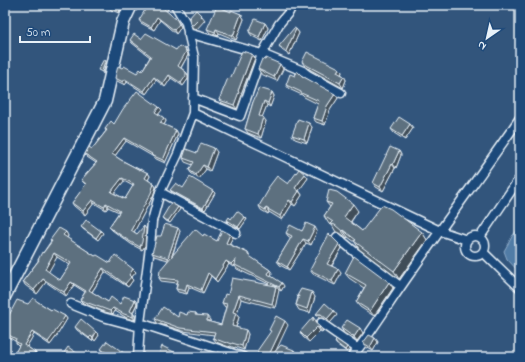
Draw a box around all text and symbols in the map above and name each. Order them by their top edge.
scale bar [20,18,90,44]
north arrow [467,18,507,58]
text: 50 m [26,24,50,42]
text: N [474,37,490,54]

